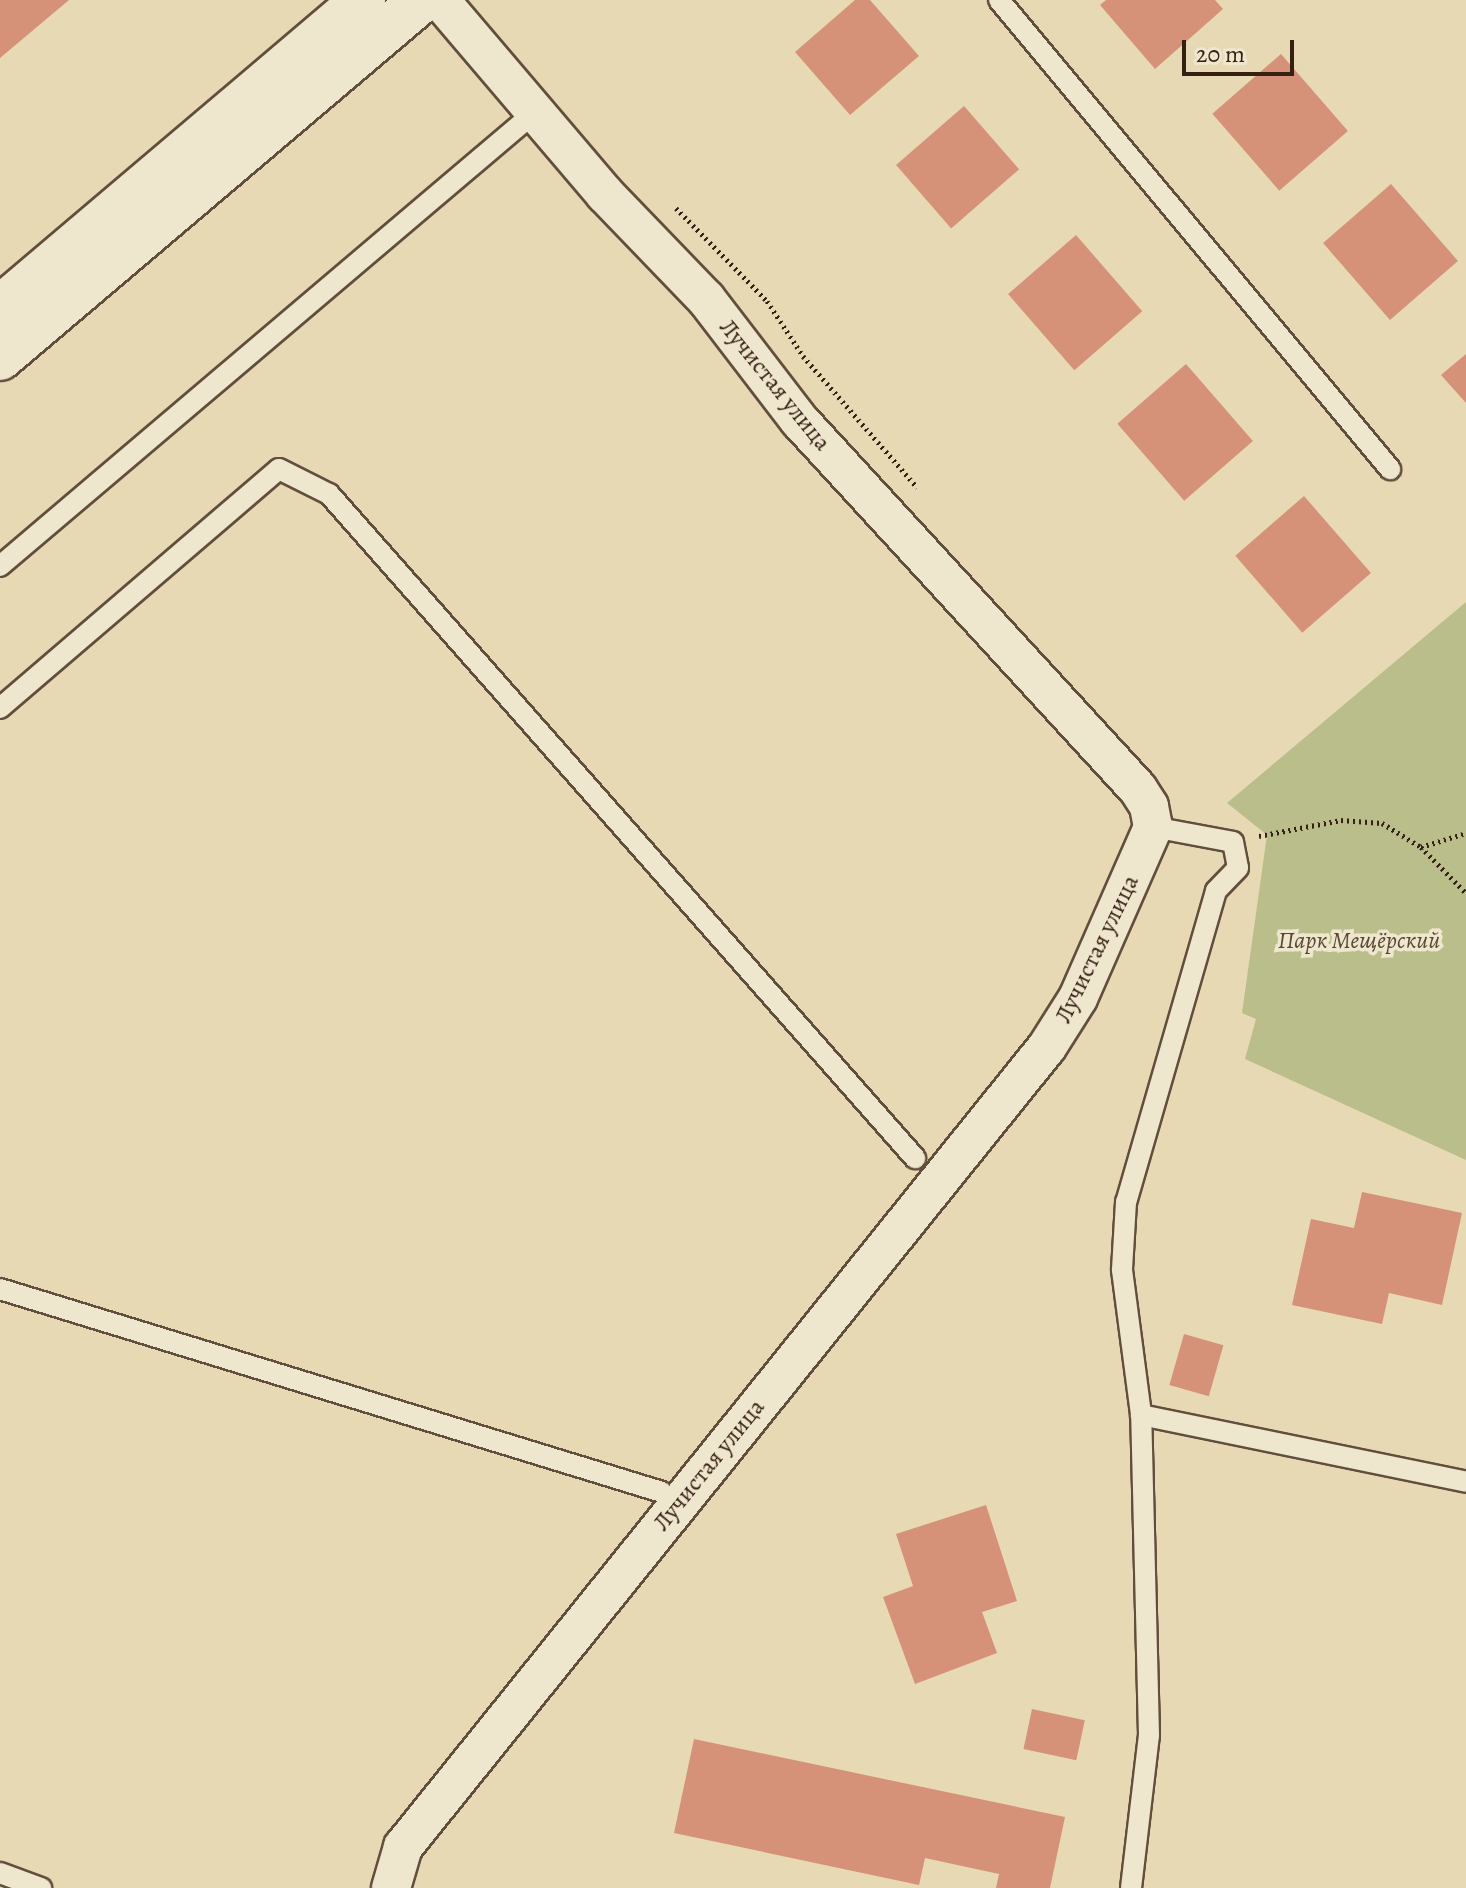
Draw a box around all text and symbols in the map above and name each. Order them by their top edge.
scale bar [1186,24,1298,74]
text: 20 m [1196,38,1245,70]
street label: Лучистая улица [713,313,837,457]
street label: Лучистая улица [1049,870,1145,1028]
park label: Парк Мещёрский [1278,927,1440,955]
street label: Лучистая улица [647,1393,771,1537]

